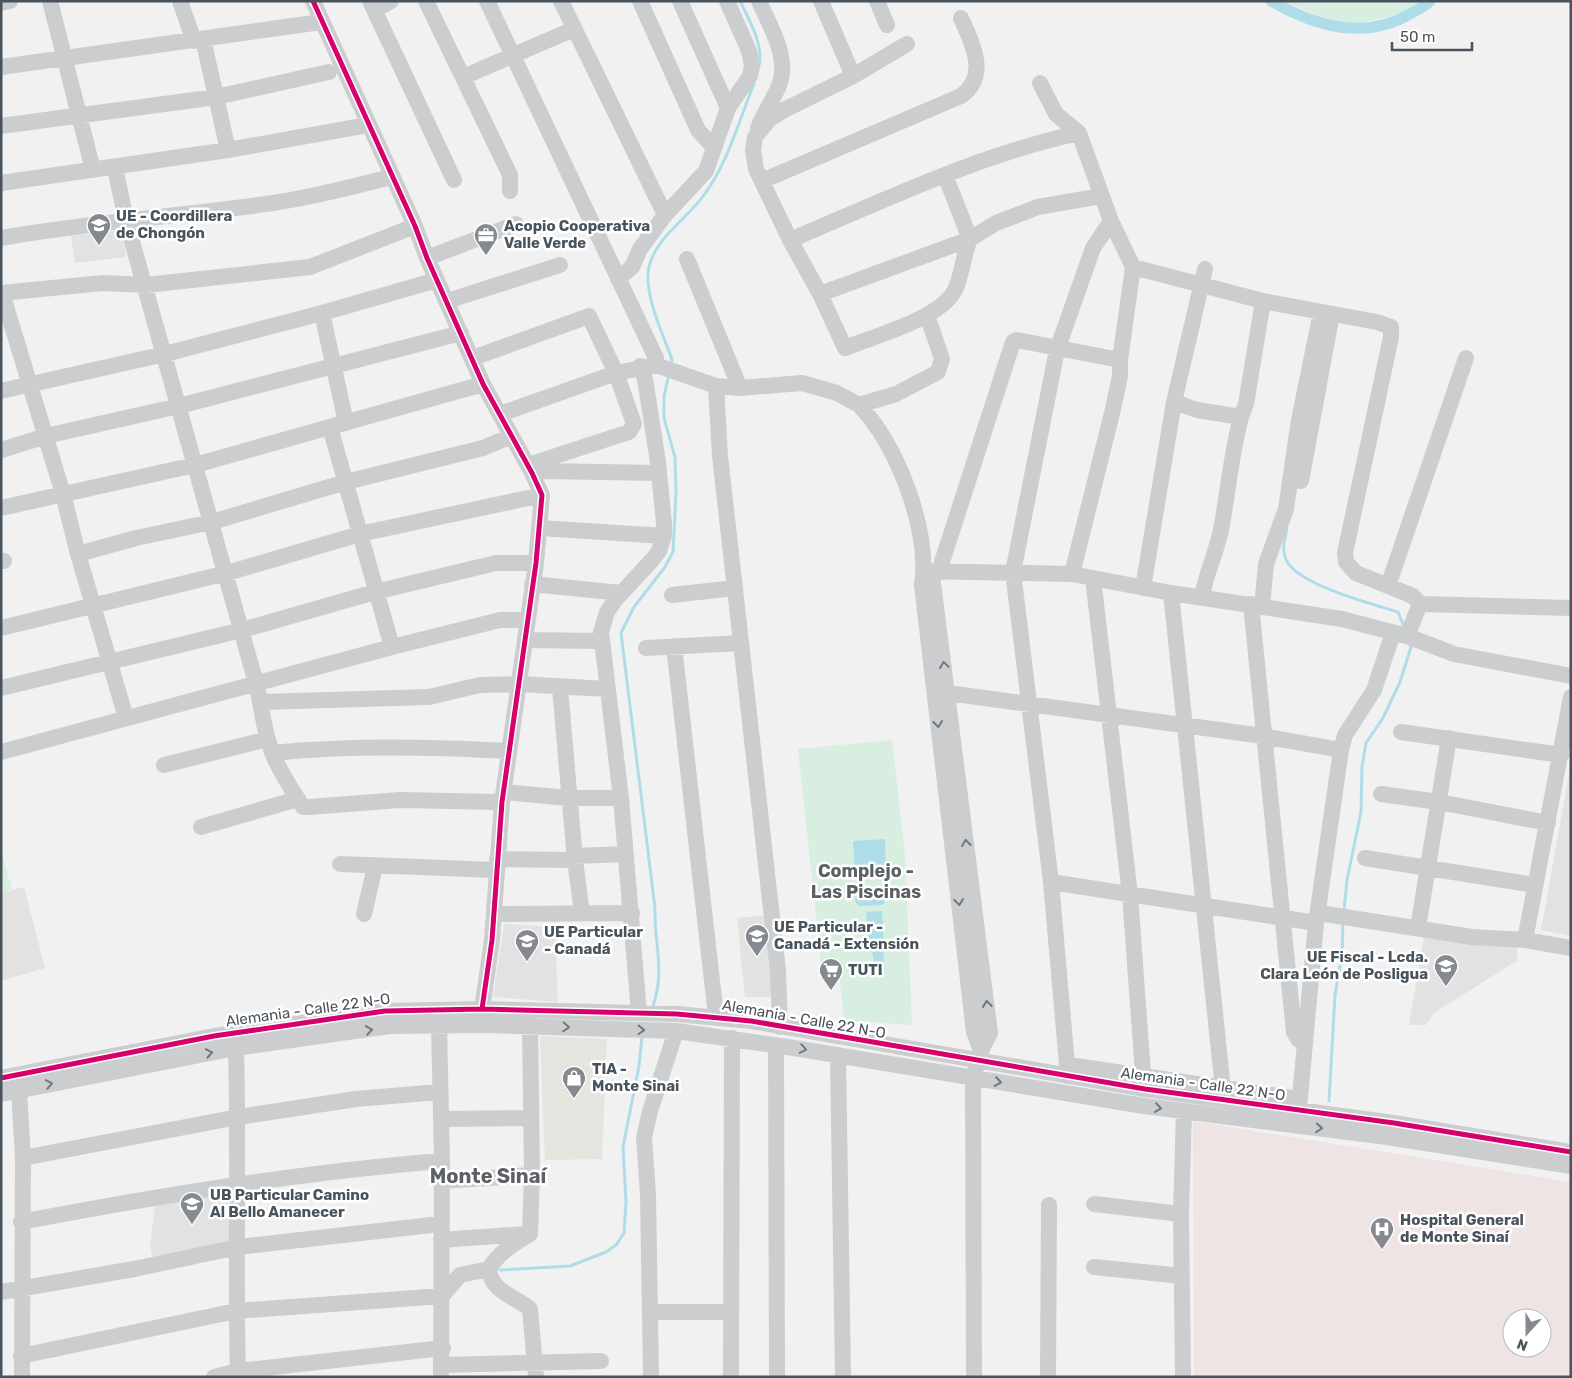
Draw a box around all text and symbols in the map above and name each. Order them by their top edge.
scale bar [1392,20,1472,52]
text: 50 m [1400,28,1435,46]
place label: UE - Coordillera de Chongón [116,207,233,242]
school or university icon: UE - Coordillera de Chongón [86,212,112,246]
place label: Acopio Cooperativa Valle Verde [504,217,650,252]
office icon: Acopio Cooperativa Valle Verde [473,222,499,256]
one-way arrow [939,660,950,668]
one-way arrow [932,720,943,728]
one-way arrow [962,839,972,848]
district label: Complejo - Las Piscinas [811,860,921,903]
one-way arrow [953,899,964,907]
place label: UE Particular - Canadá - Extensión [774,918,919,953]
place label: UE Particular - Canadá [544,923,643,958]
school or university icon: UE Particular - Canadá - Extensión [744,923,770,957]
school or university icon: UE Particular - Canadá [514,928,540,962]
place label: UE Fiscal - Lcda. Clara León de Posligua [1260,948,1428,983]
school or university icon: UE Fiscal - Lcda. Clara León de Posligua [1433,953,1459,987]
supermarket icon: TUTI [818,957,844,991]
place label: TUTI [848,961,883,979]
street label: Alemania - Calle 22 N-O [225,990,391,1030]
street label: Alemania - Calle 22 N-O [721,996,887,1042]
one-way arrow [982,1000,993,1008]
one-way arrow [563,1022,571,1033]
one-way arrow [365,1025,374,1035]
one-way arrow [638,1025,645,1035]
one-way arrow [798,1044,807,1054]
one-way arrow [204,1049,213,1059]
place label: TIA - Monte Sinai [592,1060,679,1095]
street label: Alemania - Calle 22 N-O [1120,1064,1286,1104]
shop icon: TIA - Monte Sinai [561,1065,587,1099]
one-way arrow [994,1076,1002,1087]
one-way arrow [45,1080,53,1090]
one-way arrow [1154,1102,1162,1112]
one-way arrow [1316,1123,1324,1134]
district label: Monte Sinaí [430,1164,547,1188]
place label: UB Particular Camino Al Bello Amanecer [210,1186,369,1221]
school or university icon: UB Particular Camino Al Bello Amanecer [179,1191,205,1225]
place label: Hospital General de Monte Sinaí [1400,1211,1524,1246]
hospital icon: Hospital General de Monte Sinaí [1369,1216,1395,1250]
north arrow [1502,1308,1552,1358]
text: N [1515,1335,1530,1354]

